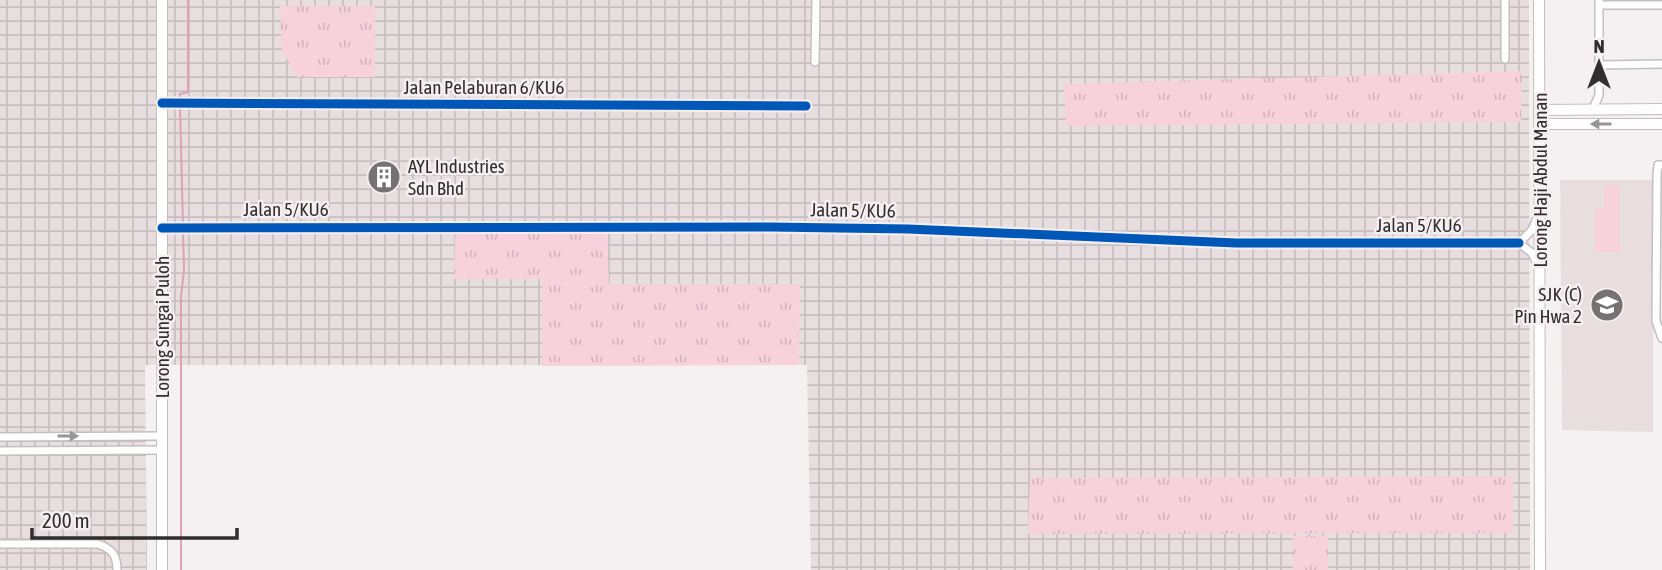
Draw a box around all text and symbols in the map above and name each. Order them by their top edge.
north arrow [1564,28,1634,98]
text: N [1593,35,1605,57]
street label: Jalan Pelaburan 6/KU6 [403,76,565,98]
street label: Lorong Haji Abdul Manan [1529,93,1551,268]
one-way arrow [1589,119,1611,130]
place label: AYL Industries Sdn Bhd [408,155,505,199]
building icon: AYL Industries Sdn Bhd [365,158,403,196]
street label: Jalan 5/KU6 [243,198,329,220]
street label: Jalan 5/KU6 [810,198,896,222]
street label: Jalan 5/KU6 [1376,214,1462,236]
street label: Lorong Sungai Puloh [151,256,173,398]
place label: SJK (C) Pin Hwa 2 [1514,283,1582,327]
school or university icon: SJK (C) Pin Hwa 2 [1588,286,1626,324]
one-way arrow [57,430,79,442]
scale bar [32,496,236,540]
text: 200 m [42,508,90,532]

